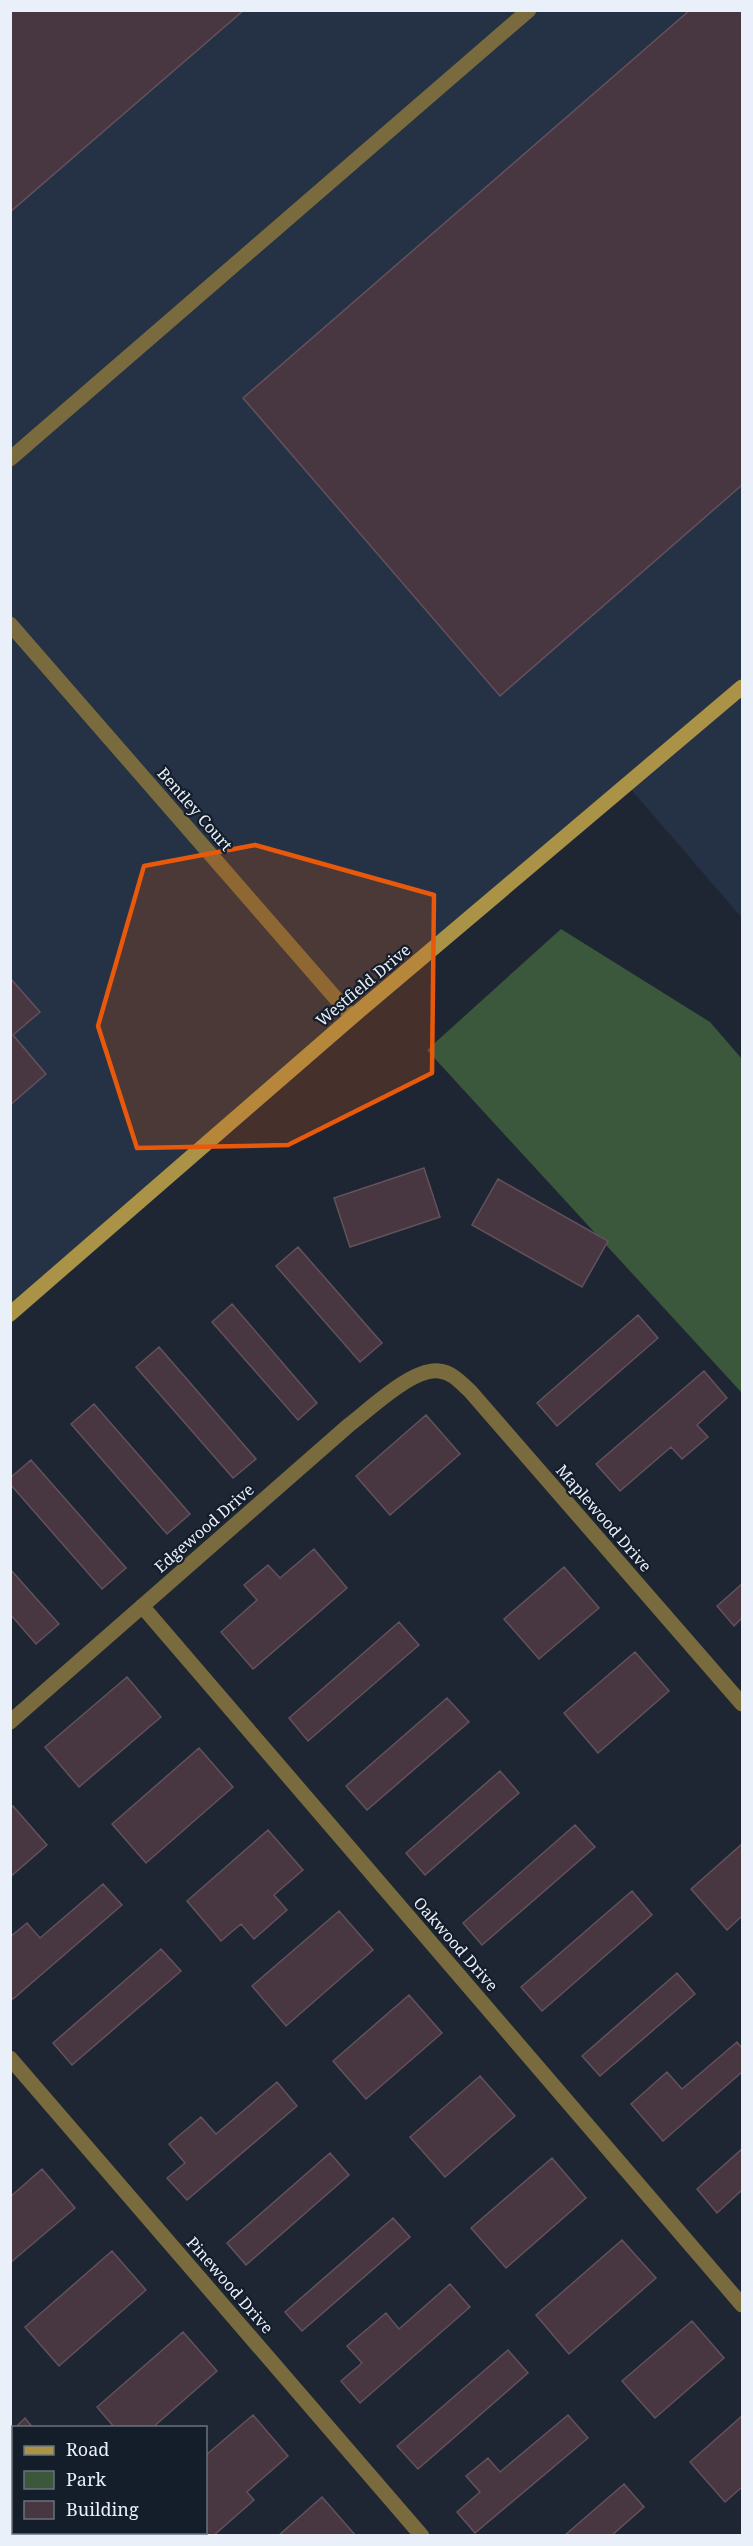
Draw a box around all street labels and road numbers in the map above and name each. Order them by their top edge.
street label: Bentley Court [153,763,238,856]
street label: Westfield Drive [311,939,415,1031]
street label: Maplewood Drive [551,1460,657,1576]
street label: Edgewood Drive [149,1479,259,1577]
street label: Oakwood Drive [409,1892,503,1996]
street label: Pinewood Drive [182,2232,278,2338]

